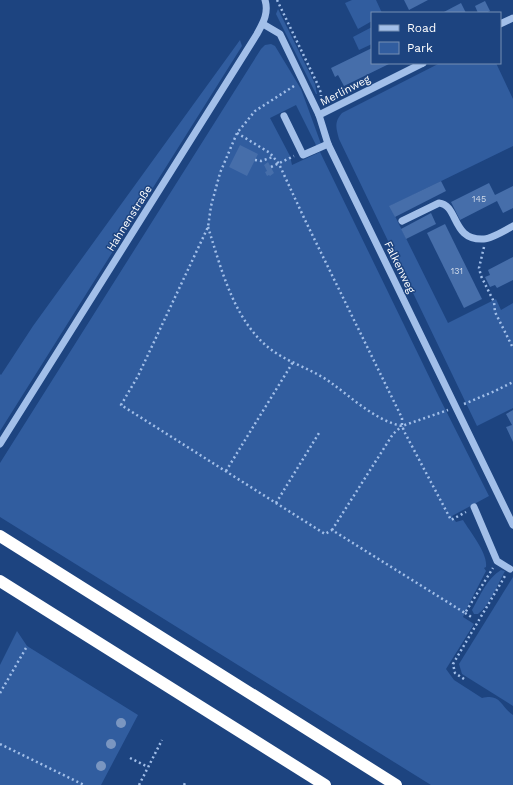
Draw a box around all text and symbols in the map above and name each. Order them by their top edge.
legend [371,12,501,64]
text: Road [407,21,436,35]
text: Park [407,41,433,55]
street label: Merlinweg [318,72,373,109]
street label: Hahnenstraße [104,183,155,254]
house number: 145 [472,194,486,204]
street label: Falkenweg [381,239,418,295]
house number: 131 [451,266,463,276]

